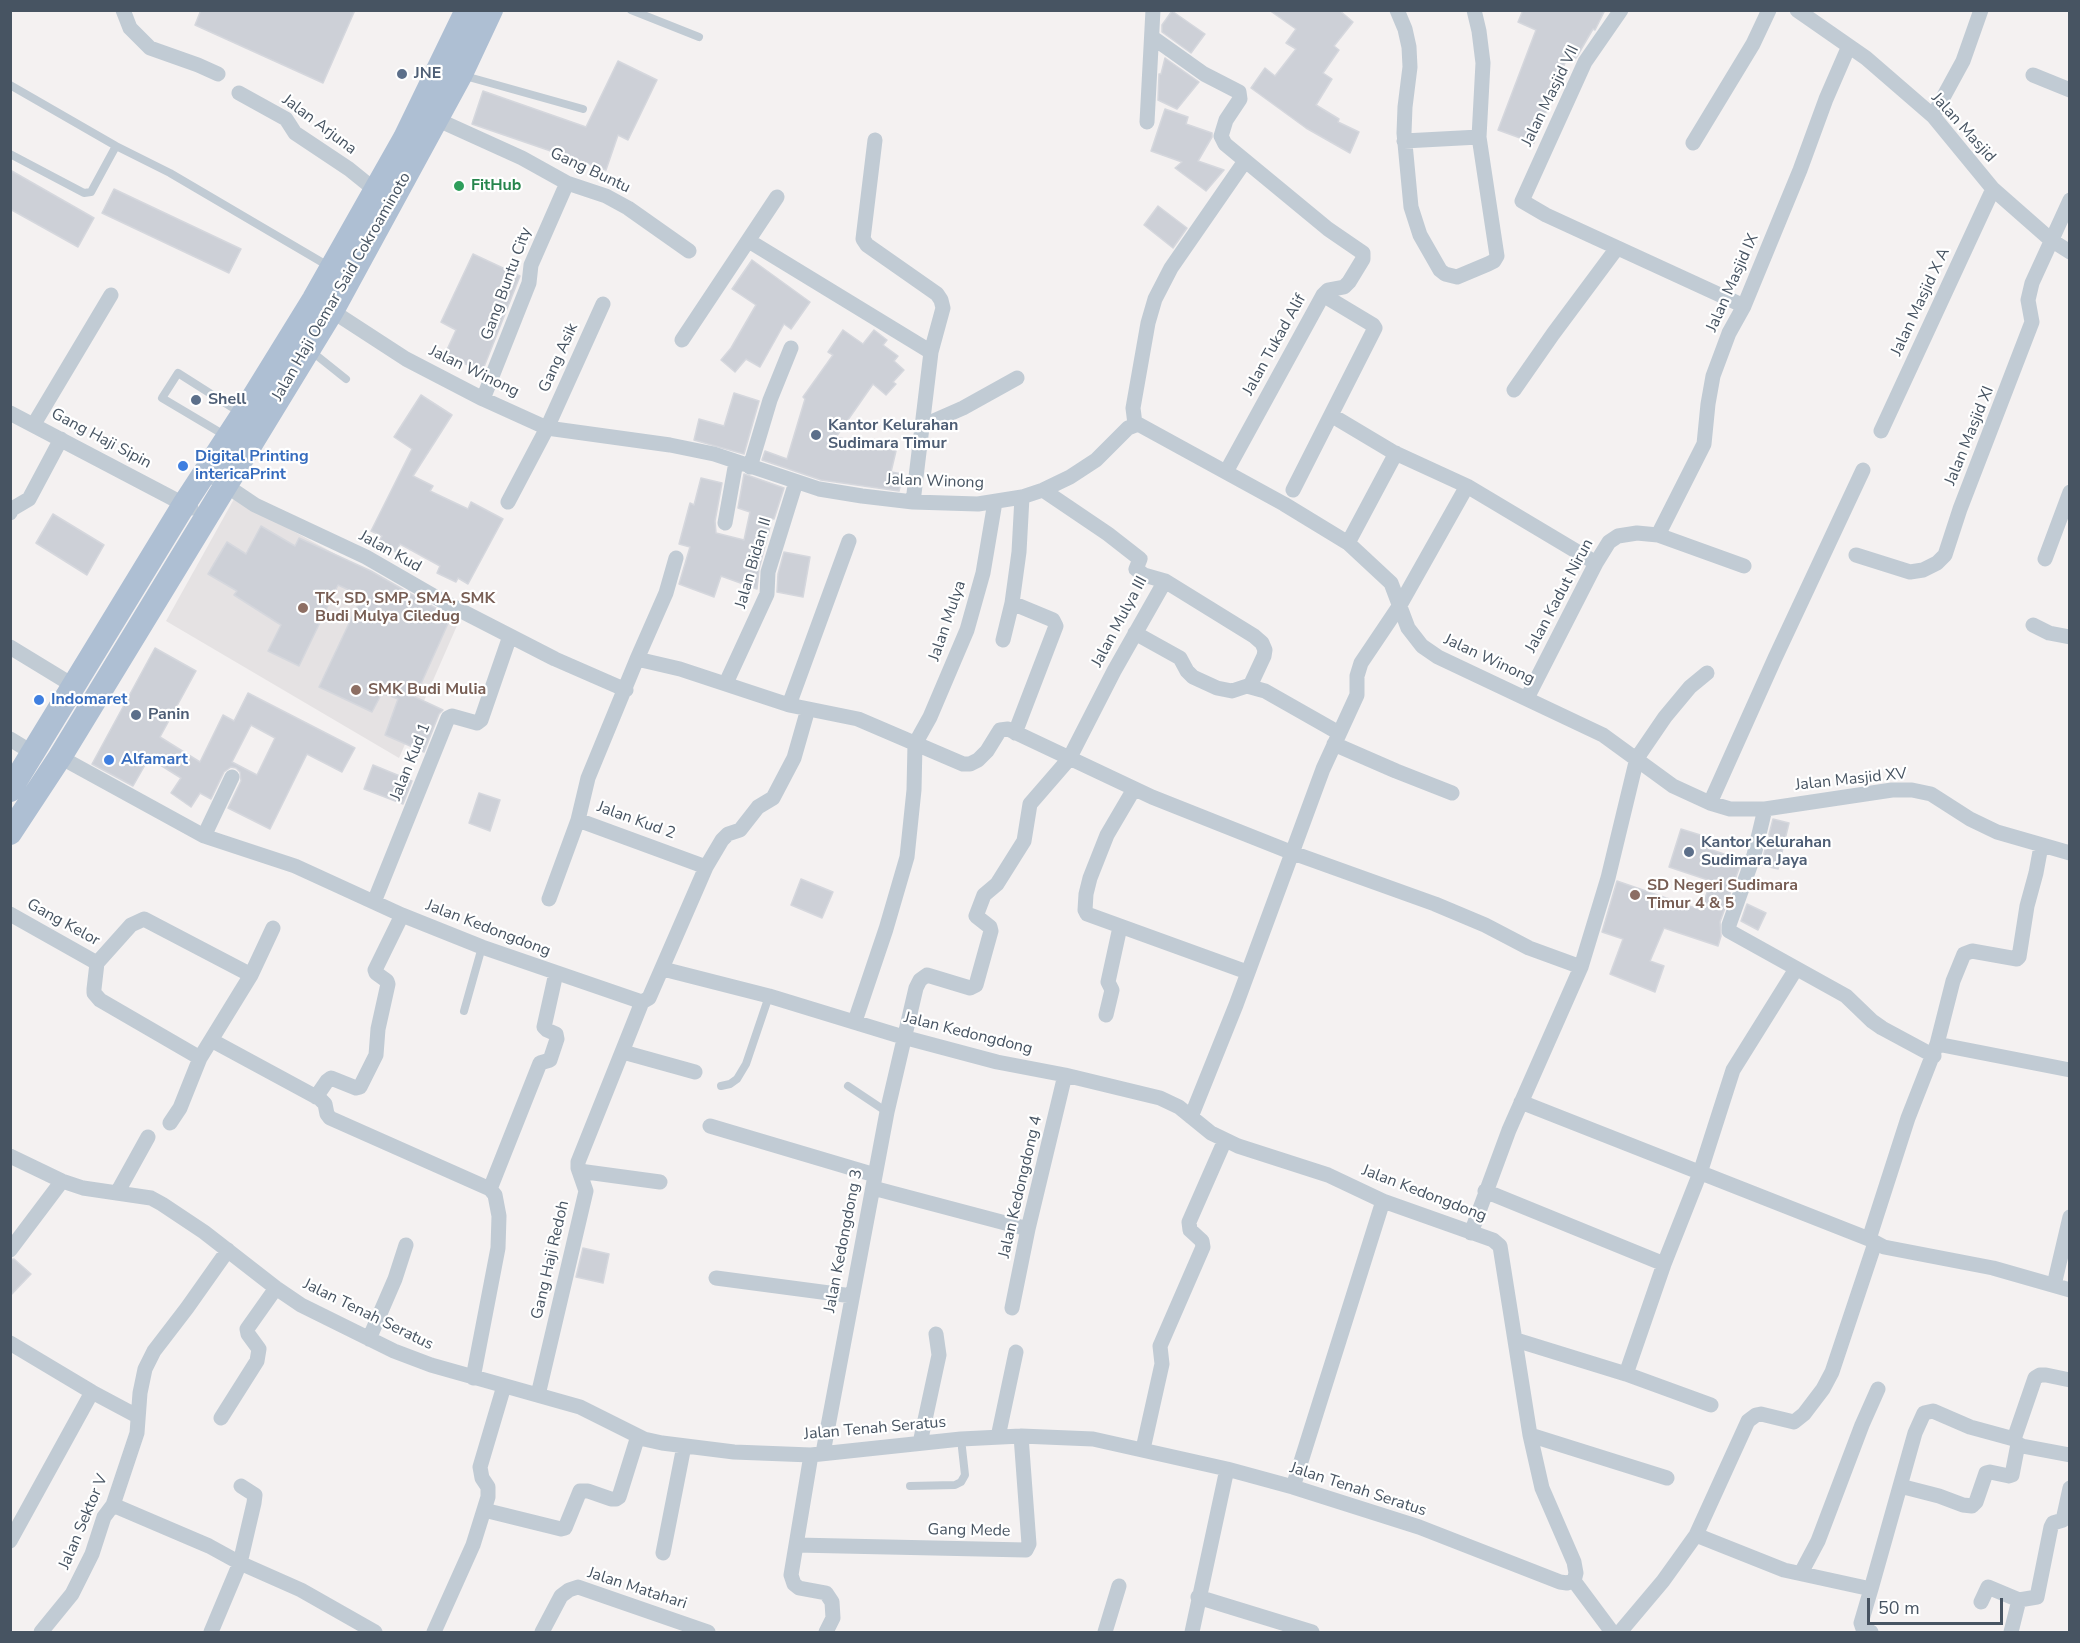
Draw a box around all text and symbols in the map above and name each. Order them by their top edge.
street label: Jalan Masjid VII [1518,42,1584,150]
place label: JNE [414,64,441,84]
marker: JNE [395,67,409,81]
street label: Jalan Masjid [1927,89,1999,167]
street label: Jalan Arjuna [278,91,360,159]
street label: Gang Buntu [547,144,633,198]
street label: Jalan Haji Oemar Said Cokroaminoto [269,169,415,405]
place label: FitHub [471,176,521,196]
marker: FitHub [452,179,466,193]
street label: Gang Buntu City [478,225,536,343]
street label: Jalan Masjid IX [1703,231,1763,335]
street label: Jalan Masjid X A [1888,245,1954,359]
street label: Jalan Tukad Alif [1239,291,1311,399]
street label: Gang Asik [535,320,583,396]
street label: Jalan Winong [426,342,522,402]
street label: Jalan Masjid XI [1941,384,1999,488]
place label: Shell [208,390,246,410]
marker: Shell [189,393,203,407]
street label: Gang Haji Sipin [48,405,154,473]
place label: Kantor Kelurahan Sudimara Timur [828,416,958,454]
marker: Kantor Kelurahan Sudimara Timur [809,428,823,442]
place label: Digital Printing intericaPrint [195,447,309,485]
marker: Digital Printing intericaPrint [176,459,190,473]
street label: Jalan Winong [886,471,984,493]
street label: Jalan Bidan II [732,515,776,611]
street label: Jalan Kud [356,527,424,577]
street label: Jalan Kadut Nirun [1522,536,1598,656]
street label: Jalan Mulya III [1088,573,1152,671]
street label: Jalan Mulya [925,578,971,664]
place label: TK, SD, SMP, SMA, SMK Budi Mulya Ciledug [315,589,495,627]
marker: TK, SD, SMP, SMA, SMK Budi Mulya Ciledug [296,601,310,615]
street label: Jalan Winong [1441,631,1537,689]
place label: SMK Budi Mulia [368,680,486,700]
marker: SMK Budi Mulia [349,683,363,697]
place label: Indomaret [51,690,127,710]
marker: Indomaret [32,693,46,707]
place label: Panin [148,705,190,725]
marker: Panin [129,708,143,722]
street label: Jalan Kud 1 [387,720,435,804]
place label: Alfamart [121,750,188,770]
marker: Alfamart [102,753,116,767]
street label: Jalan Masjid XV [1794,765,1908,795]
street label: Jalan Kud 2 [594,798,678,844]
place label: Kantor Kelurahan Sudimara Jaya [1701,833,1831,871]
marker: Kantor Kelurahan Sudimara Jaya [1682,845,1696,859]
place label: SD Negeri Sudimara Timur 4 & 5 [1647,876,1798,914]
marker: SD Negeri Sudimara Timur 4 & 5 [1628,888,1642,902]
street label: Gang Kelor [23,895,103,951]
street label: Jalan Kedongdong [423,896,553,962]
street label: Jalan Kedongdong [902,1009,1034,1059]
street label: Jalan Kedongdong 4 [995,1114,1047,1260]
street label: Jalan Kedongdong [1359,1161,1489,1227]
street label: Jalan Kedongdong 3 [821,1168,867,1314]
street label: Gang Haji Redoh [528,1199,574,1321]
street label: Jalan Tenah Seratus [300,1275,436,1355]
street label: Jalan Tenah Seratus [803,1413,947,1445]
street label: Jalan Tenah Seratus [1287,1459,1429,1521]
street label: Jalan Sektor V [55,1472,113,1572]
street label: Gang Mede [927,1521,1011,1541]
street label: Jalan Matahari [585,1564,689,1614]
scale bar [1870,1586,2006,1624]
text: 50 m [1878,1596,1920,1620]

